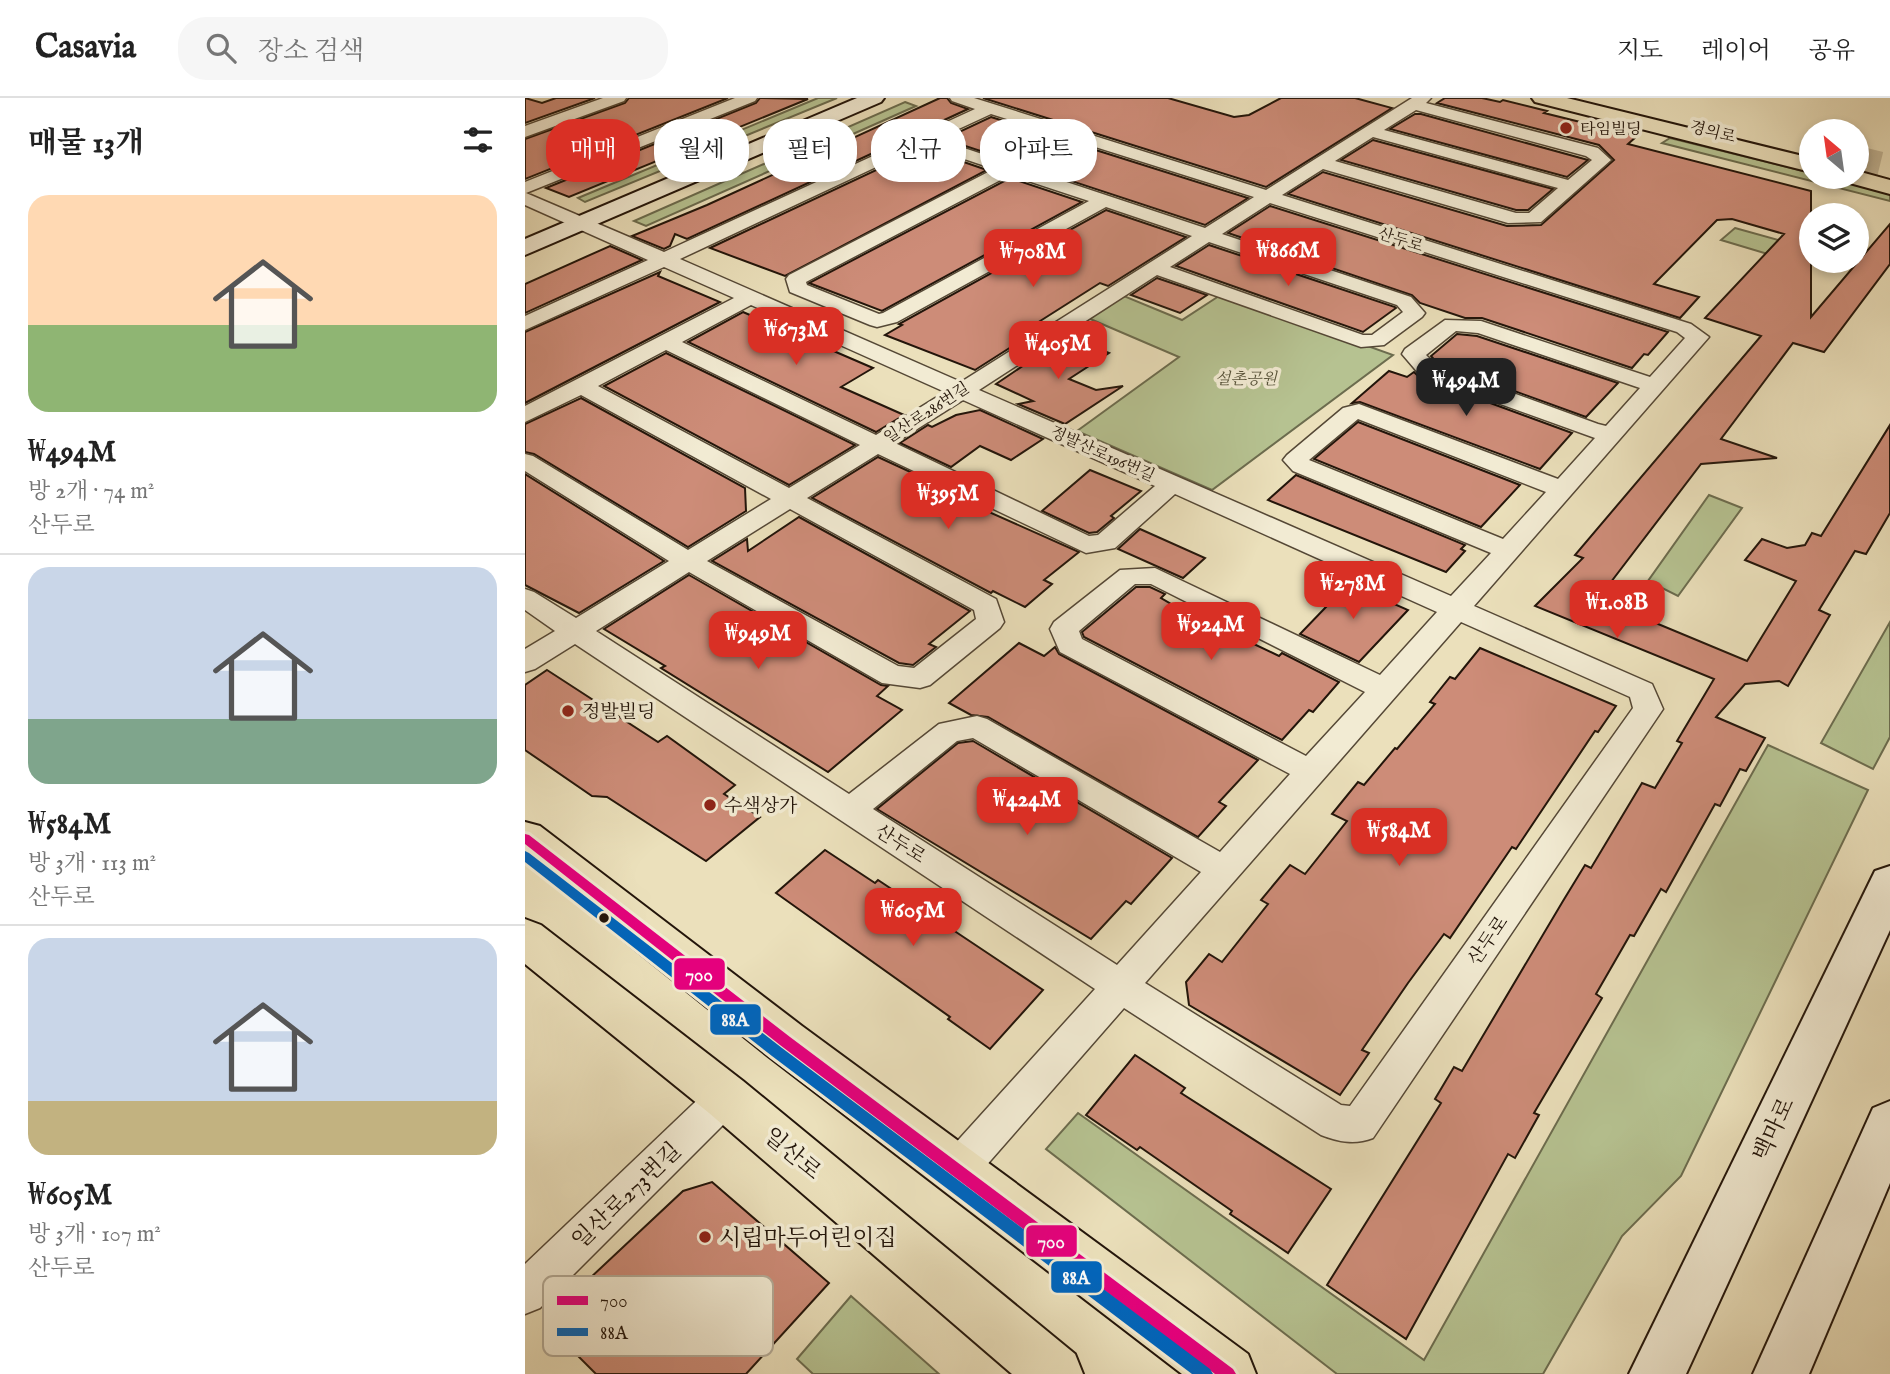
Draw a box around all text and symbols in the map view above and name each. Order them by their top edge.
search box [178,17,668,80]
text: Casavia [35,27,136,69]
icon: search [202,29,240,67]
text: 장소 검색 [258,35,364,68]
text: 지도 [1617,36,1663,67]
text: 레이어 [1701,36,1771,67]
text: 공유 [1809,36,1855,67]
street label: 경의로 [1688,118,1738,148]
chip: 매매 [546,119,640,182]
chip: 월세 [654,119,749,182]
chip: 필터 [763,119,857,182]
chip: 신규 [871,119,966,182]
chip: 아파트 [980,119,1097,182]
north arrow [1799,119,1869,189]
map controls [1799,119,1869,273]
marker: 타임빌딩 [1558,120,1574,136]
place label: 타임빌딩 [1580,120,1642,140]
icon: filters [459,121,497,159]
text: 매물 13개 [28,125,144,163]
button: layers [1799,203,1869,273]
street label: 산두로 [1375,224,1426,258]
pin: ₩866M [1239,228,1337,288]
pin: ₩708M [984,230,1082,289]
text: ₩866M [1256,236,1320,265]
text: ₩708M [1000,237,1066,266]
icon: home [200,241,326,367]
pin: ₩673M [747,308,845,367]
text: ₩673M [764,315,828,344]
pin: ₩405M [1009,322,1107,381]
text: ₩405M [1025,329,1091,358]
pin: ₩494M [1417,358,1515,418]
text: ₩494M [1432,366,1500,395]
park label: 설촌공원 [1215,370,1278,390]
street label: 일산로286번길 [881,379,974,449]
street label: 정발산로196번길 [1047,423,1158,487]
text: ₩494M [28,434,116,472]
pin: ₩395M [899,472,997,531]
text: 방 2개 · 74 m² [28,477,155,506]
text: ₩395M [917,479,979,508]
text: 산두로 [28,511,95,540]
pin: ₩278M [1304,561,1402,621]
text: ₩278M [1320,569,1386,598]
pin: ₩1.08B [1560,580,1674,640]
text: ₩1.08B [1586,588,1648,617]
pin: ₩924M [1162,602,1260,662]
text: ₩924M [1177,610,1245,639]
pin: ₩949M [709,612,807,671]
icon: home [200,613,326,739]
text: ₩949M [725,619,791,648]
place label: 정발빌딩 [582,701,655,725]
marker: 정발빌딩 [560,703,576,719]
pin: ₩424M [978,778,1076,837]
text: ₩424M [993,785,1061,814]
place label: 수색상가 [724,795,798,819]
marker: 수색상가 [702,797,718,813]
text: ₩584M [28,806,111,844]
pin: ₩584M [1350,808,1448,868]
text: ₩584M [1367,816,1431,845]
street label: 산두로 [870,820,930,870]
text: 방 3개 · 113 m² [28,849,156,878]
text: 산두로 [28,883,95,912]
pin: ₩605M [864,888,962,948]
text: ₩605M [881,896,945,925]
unlabelled marker [597,911,611,925]
street label: 산두로 [1463,912,1514,971]
line badge: 700 [673,957,726,991]
text: 700 [685,964,713,988]
icon: home [200,984,326,1110]
line badge: 88A [709,1003,762,1036]
text: 88A [721,1009,750,1033]
street label: 백마로 [1747,1093,1802,1166]
street label: 일산로 [757,1122,827,1187]
street label: 일산로273번길 [566,1137,688,1255]
text: ₩605M [28,1177,112,1215]
text: 방 3개 · 107 m² [28,1220,161,1249]
place label: 시립마두어린이집 [719,1224,897,1253]
line badge: 700 [1025,1224,1078,1258]
marker: 시립마두어린이집 [697,1229,713,1245]
text: 700 [1037,1231,1065,1255]
text: 산두로 [28,1254,95,1283]
line badge: 88A [1050,1260,1103,1294]
text: 88A [1062,1267,1091,1291]
legend [543,1276,773,1356]
text: 700 [600,1290,628,1314]
text: 88A [600,1322,629,1346]

